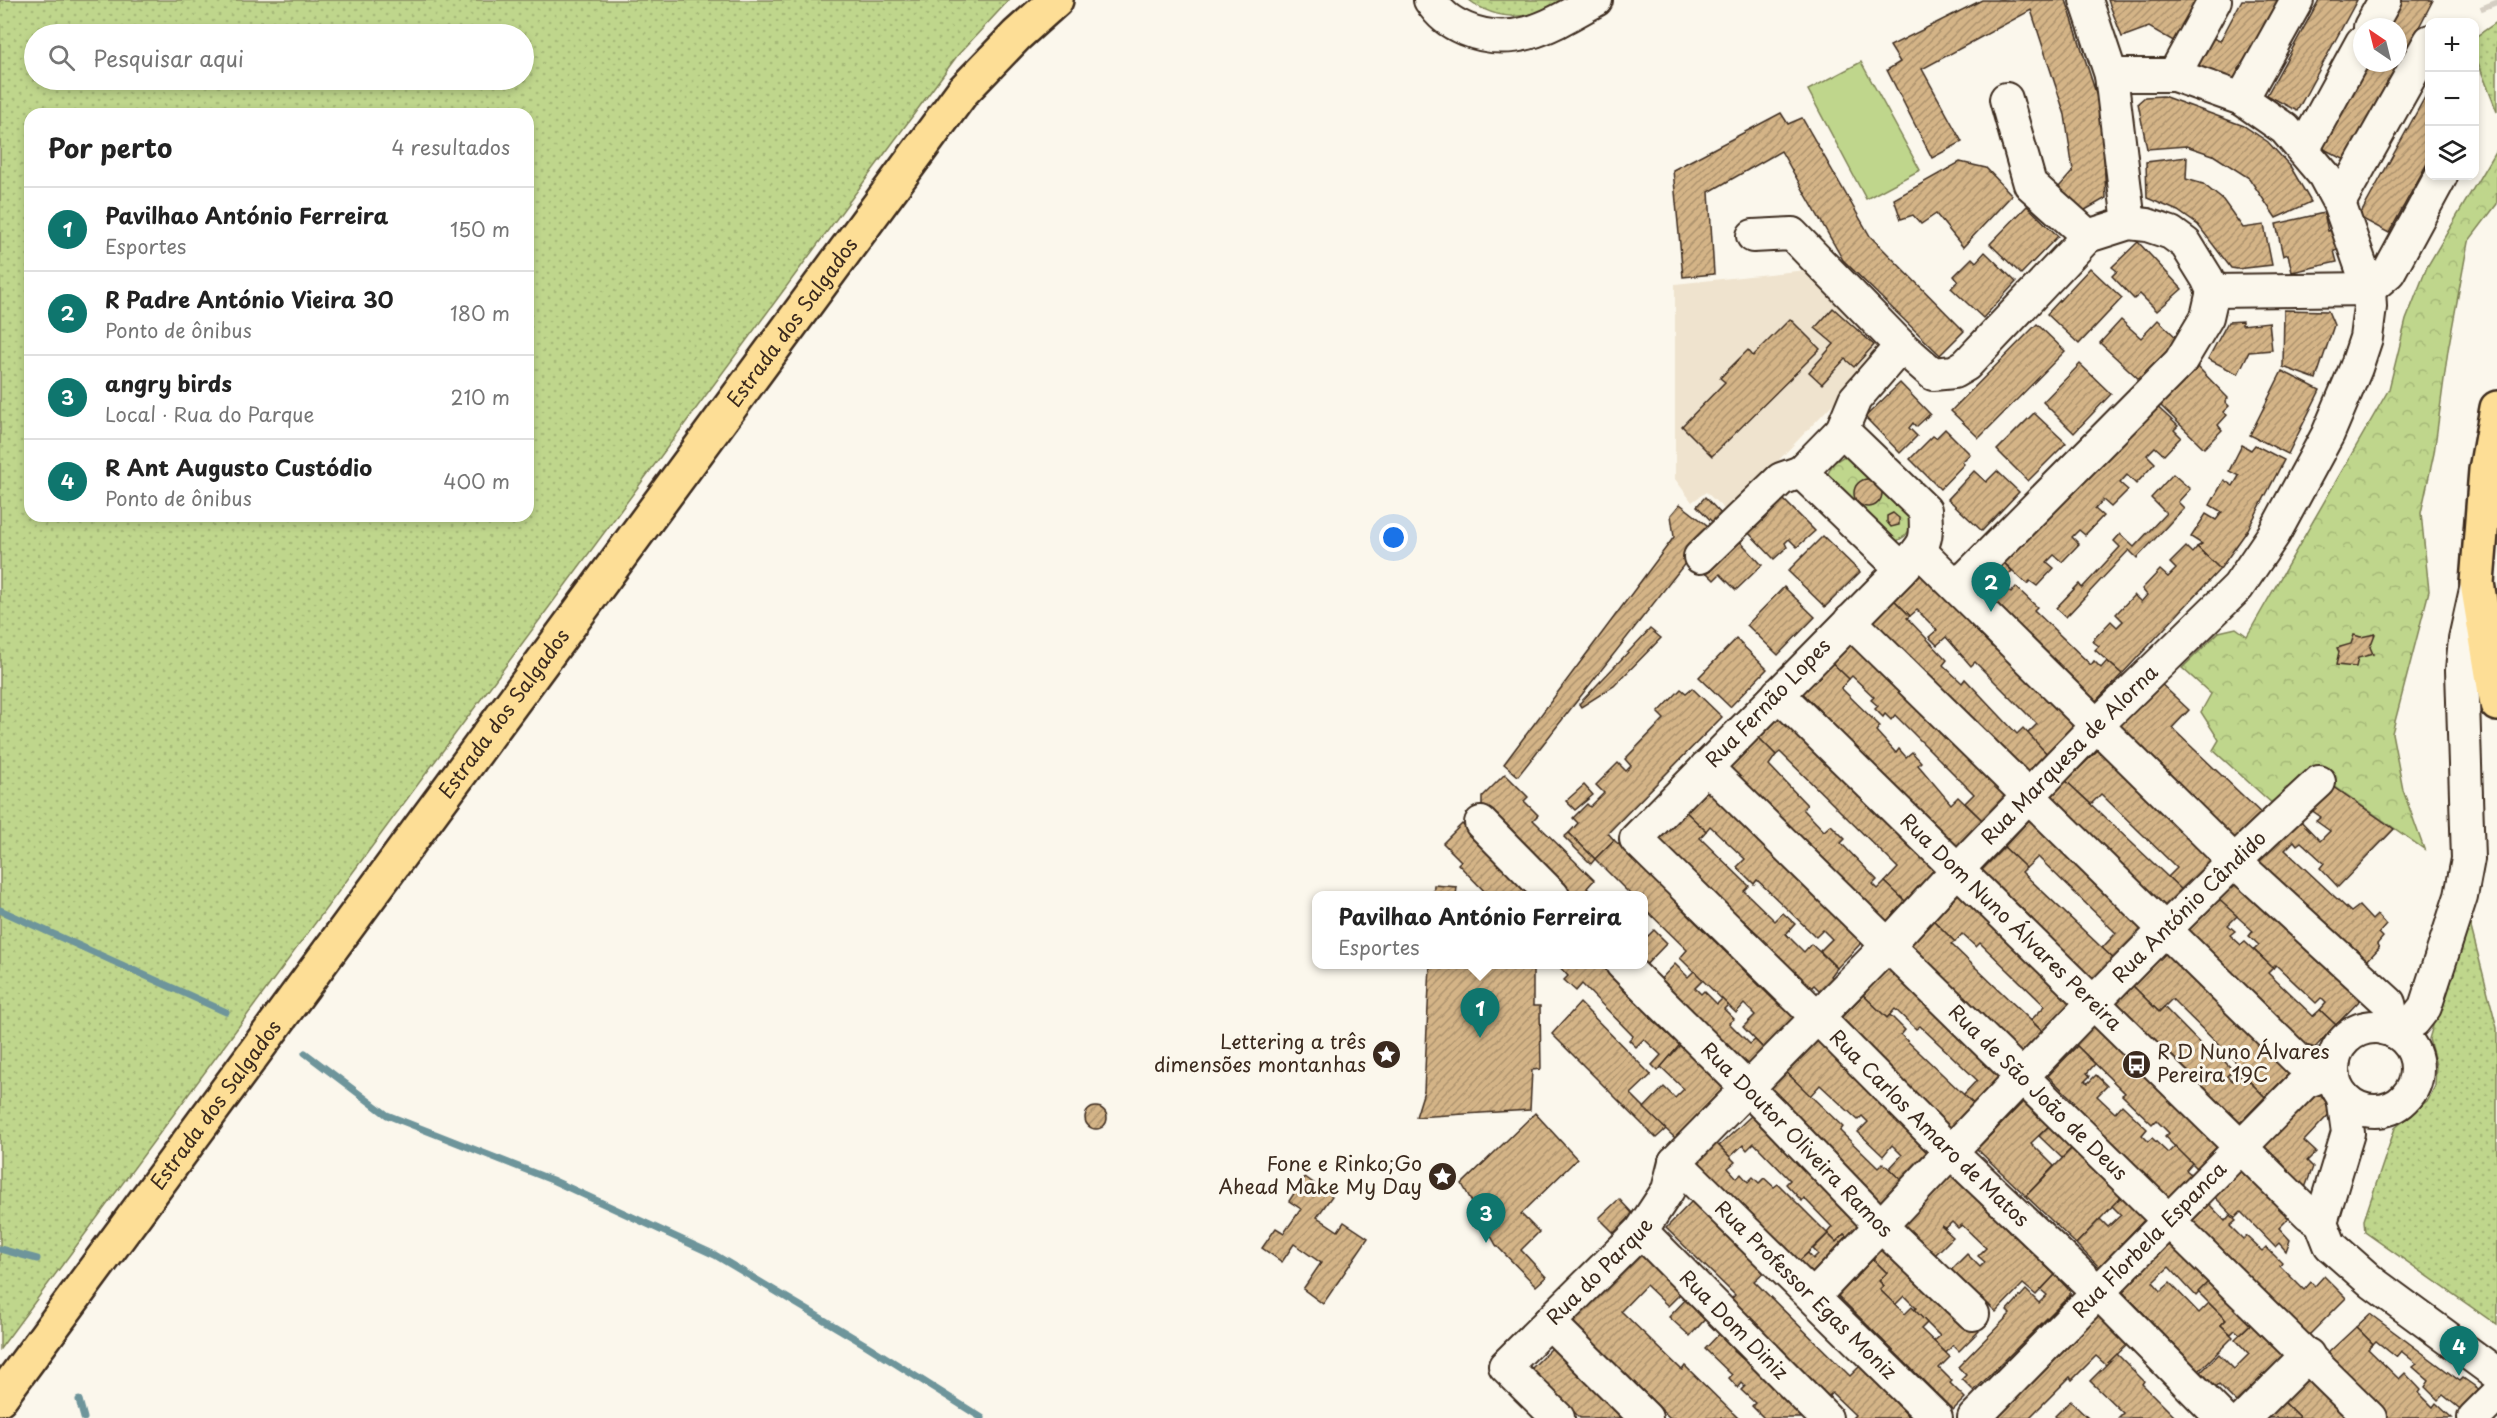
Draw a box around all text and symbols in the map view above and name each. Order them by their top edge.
north arrow [2353,18,2407,72]
map controls [2425,18,2479,180]
button: + [2425,18,2479,72]
search box [24,24,534,90]
icon: search [45,41,78,74]
text: Pesquisar aqui [93,41,244,74]
button: − [2425,72,2479,126]
button: layers [2425,126,2479,180]
text: Por perto [48,128,172,167]
text: 4 resultados [392,132,510,162]
text: Pavilhao António Ferreira [105,198,388,231]
text: 1 [63,214,72,244]
text: 150 m [450,214,510,244]
text: Esportes [105,231,186,261]
street label: Estrada dos Salgados [719,231,864,413]
text: R Padre António Vieira 30 [105,282,394,315]
text: 2 [60,298,75,328]
text: 180 m [450,298,510,328]
text: Ponto de ônibus [105,315,252,345]
text: angry birds [105,366,232,399]
text: 3 [61,382,74,412]
text: 210 m [451,382,510,412]
text: Local · Rua do Parque [105,399,314,429]
text: R Ant Augusto Custódio [105,450,372,483]
text: 4 [61,466,74,496]
text: 400 m [443,466,510,496]
text: Ponto de ônibus [105,483,252,513]
your location [1379,523,1408,552]
pin: 2 [1972,562,2010,612]
street label: Estrada dos Salgados [431,622,576,804]
street label: Rua Fernão Lopes [1698,631,1837,774]
street label: Rua Marquesa de Alorna [1973,657,2165,851]
street label: Rua Dom Nuno Álvares Pereira [1894,806,2130,1037]
street label: Rua António Cândido [2105,823,2272,989]
popup [1312,891,1648,969]
text: Pavilhao António Ferreira [1338,899,1622,932]
text: Esportes [1338,932,1420,962]
pin: 1 [1460,988,1500,1038]
street label: Rua de São João de Deus [1942,997,2135,1187]
street label: Estrada dos Salgados [142,1013,288,1196]
street label: Rua Carlos Amaro de Matos [1823,1022,2037,1233]
place label: Lettering a três dimensões montanhas [1154,1026,1366,1079]
street label: Rua Doutor Oliveira Ramos [1695,1035,1900,1244]
place label: R D Nuno Álvares Pereira 19C [2157,1036,2330,1089]
place icon: Lettering a três dimensões montanhas [1371,1038,1403,1070]
bus stop icon: R D Nuno Álvares Pereira 19C [2120,1048,2152,1080]
place label: Fone e Rinko;Go Ahead Make My Day [1219,1148,1422,1201]
street label: Rua Florbela Espanca [2065,1154,2233,1324]
place icon: Fone e Rinko;Go Ahead Make My Day [1427,1160,1459,1192]
street label: Rua Professor Egas Moniz [1709,1193,1904,1386]
pin: 3 [1466,1194,1506,1243]
street label: Rua do Parque [1539,1212,1660,1331]
street label: Rua Dom Diniz [1673,1262,1796,1386]
pin: 4 [2440,1326,2478,1376]

